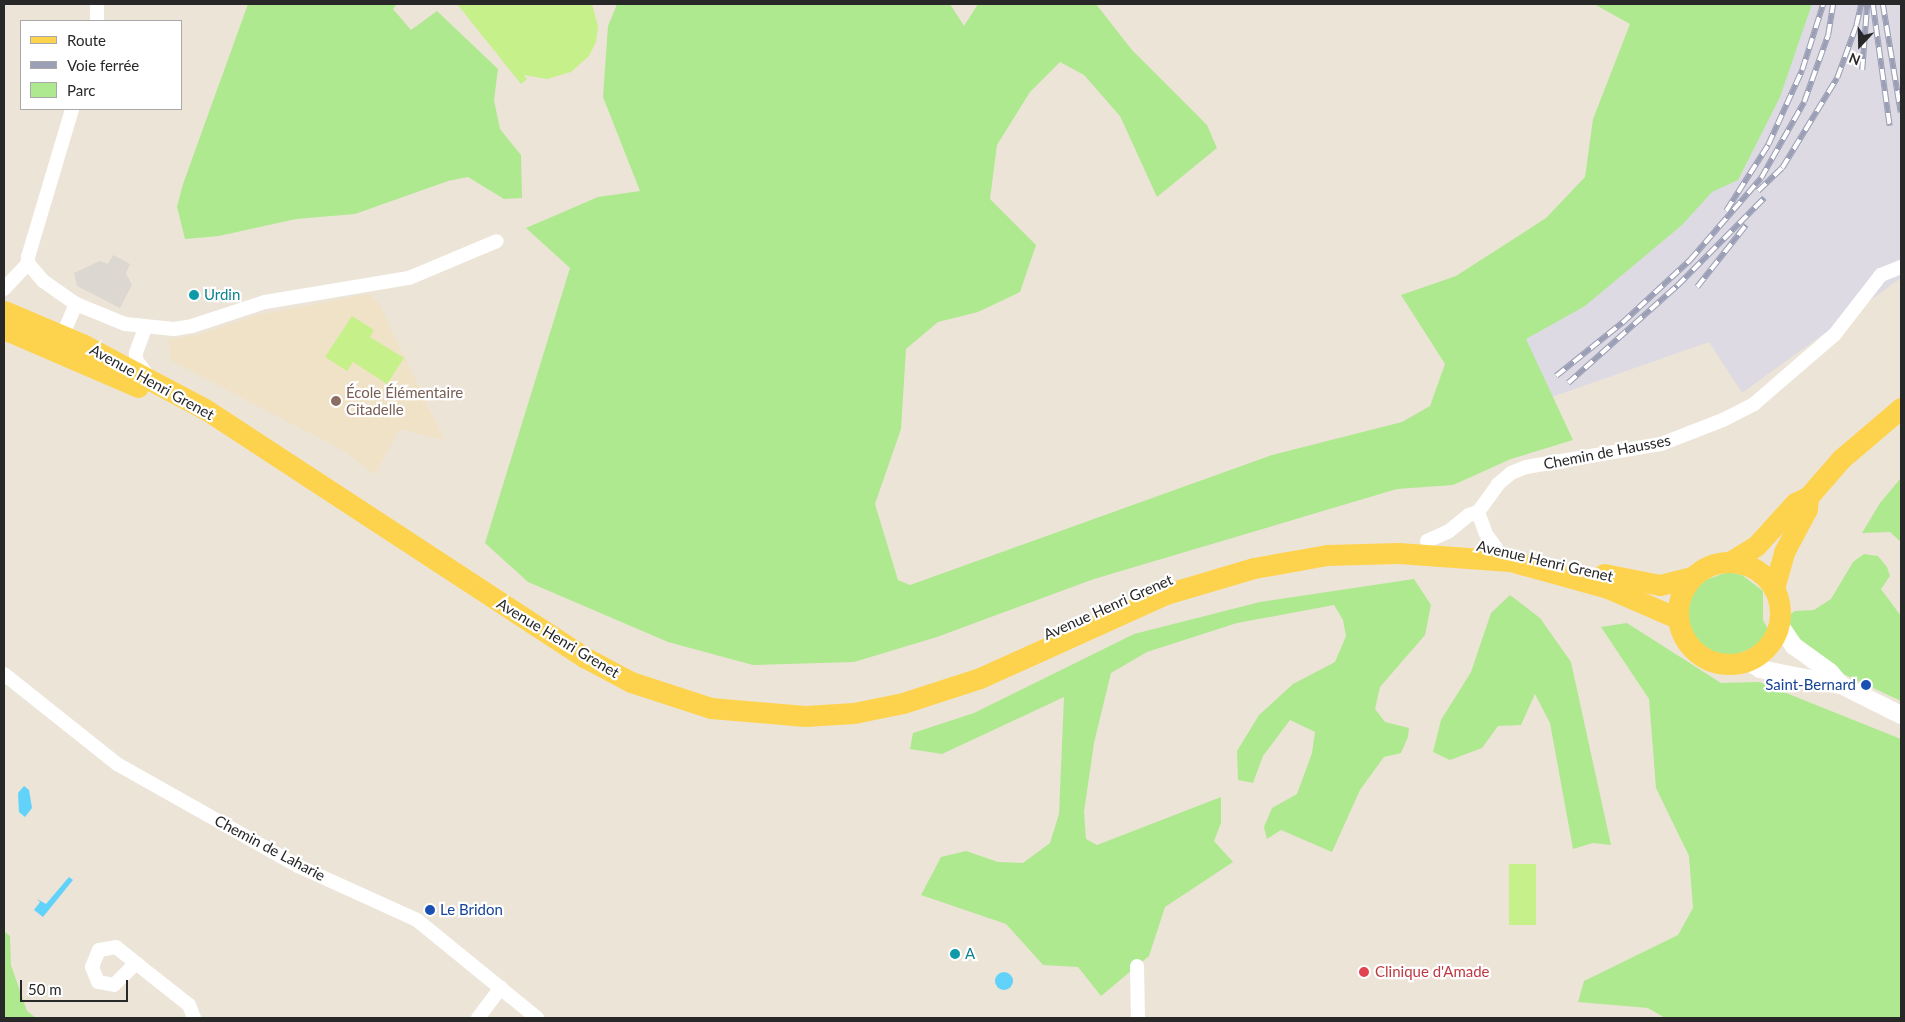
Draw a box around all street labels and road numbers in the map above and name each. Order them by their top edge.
street label: Avenue Henri Grenet [87,340,217,424]
street label: Chemin de Hausses [1542,431,1672,473]
street label: Avenue Henri Grenet [1475,537,1615,585]
street label: Avenue Henri Grenet [1041,570,1175,644]
street label: Avenue Henri Grenet [494,594,622,682]
street label: Chemin de Laharie [212,811,328,885]

